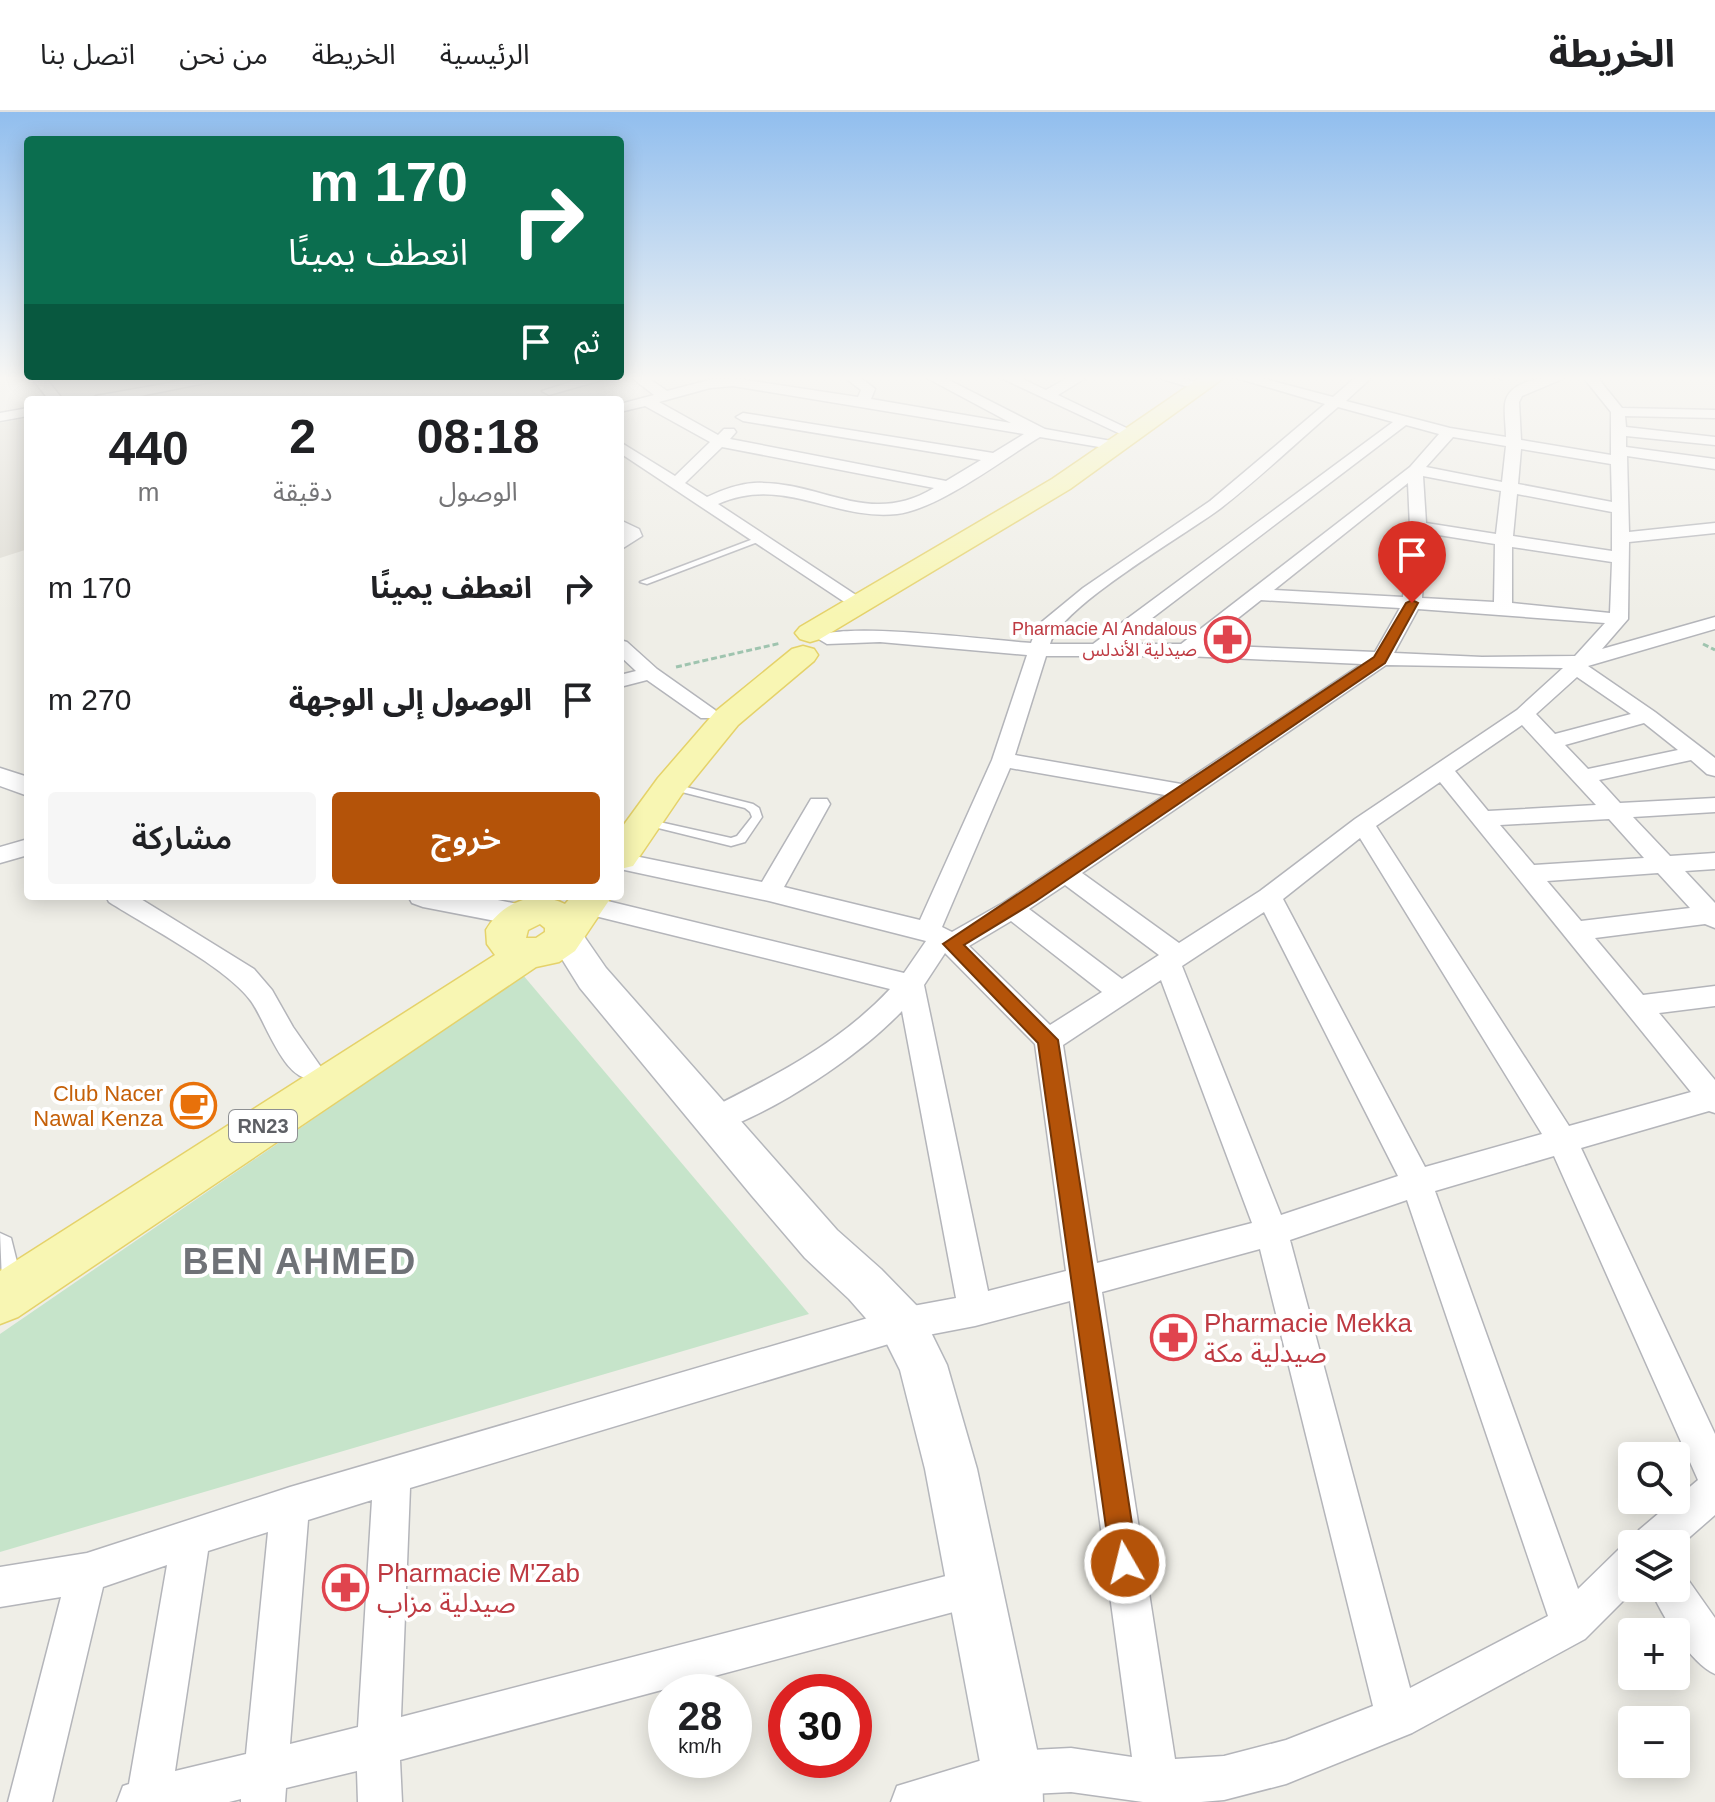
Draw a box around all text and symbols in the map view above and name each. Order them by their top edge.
text: الخريطة [1549,33,1675,75]
text: اتصل بنا [40,39,135,70]
text: من نحن [179,39,268,70]
text: الخريطة [312,39,396,70]
text: الرئيسية [440,39,530,70]
text: 170 m [309,150,468,213]
icon: right [496,168,600,272]
text: انعطف يمينًا [288,232,468,273]
icon: arrive [514,320,558,364]
text: ثم [574,325,600,358]
text: 2 [289,410,316,463]
text: 08:18 [417,410,540,463]
text: 440 [109,422,189,475]
text: m [138,477,159,507]
text: دقيقة [273,477,332,507]
text: الوصول [439,477,518,507]
pin [1378,521,1446,603]
icon: arrive [1390,533,1434,577]
icon: right [556,566,600,610]
text: 170 m [48,571,131,604]
text: انعطف يمينًا [370,571,532,604]
pharmacy icon: Pharmacie Al Andalous صيدلية الأندلس [1204,615,1252,663]
place label: Pharmacie Al Andalous صيدلية الأندلس [1012,619,1197,661]
icon: arrive [556,678,600,722]
text: 270 m [48,683,131,716]
text: الوصول إلى الوجهة [289,683,532,716]
button: مشاركة [48,792,316,884]
button: خروج [332,792,600,884]
place label: Club Nacer Nawal Kenza [33,1081,164,1131]
cafe icon: Club Nacer Nawal Kenza [170,1082,218,1130]
road number: RN23 [229,1110,297,1142]
district label: BEN AHMED [183,1241,417,1282]
place label: Pharmacie Mekka صيدلية مكة [1204,1308,1413,1368]
pharmacy icon: Pharmacie Mekka صيدلية مكة [1149,1314,1197,1362]
map controls [1618,1442,1690,1778]
button: search [1618,1442,1690,1514]
position arrow [1083,1521,1167,1605]
button: layers [1618,1530,1690,1602]
place label: Pharmacie M'Zab صيدلية مزاب [377,1558,580,1618]
pharmacy icon: Pharmacie M'Zab صيدلية مزاب [322,1564,370,1612]
button: + [1618,1618,1690,1690]
speed limit sign: 30 [768,1674,872,1778]
text: 28 [678,1694,722,1738]
button: − [1618,1706,1690,1778]
text: km/h [678,1735,722,1757]

